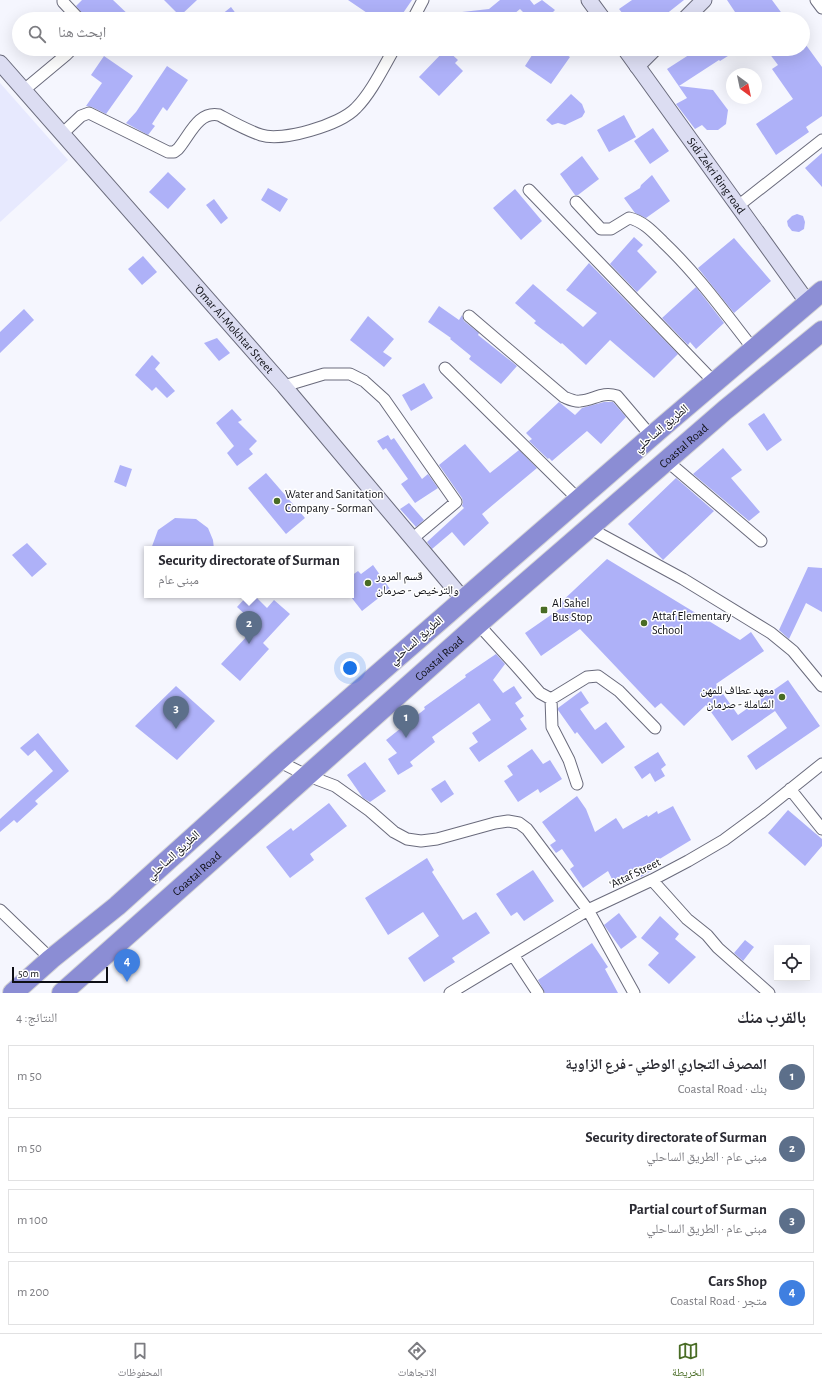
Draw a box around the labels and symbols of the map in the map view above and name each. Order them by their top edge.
north arrow [726,68,762,104]
street label: Sidi Zekri Ring road [685,135,748,216]
street label: ‘Omar Al-Mokhtar Street [192,282,276,376]
street label: الطريق الساحلي [632,402,693,457]
street label: Coastal Road [657,422,710,470]
place label: Water and Sanitation Company - Sorman [285,488,384,515]
marker: Water and Sanitation Company - Sorman [272,496,282,506]
place label: قسم المرور والترخيص - صرمان [375,570,459,597]
marker: قسم المرور والترخيص - صرمان [363,578,373,588]
place label: Al Sahel Bus Stop [552,597,592,623]
marker: Al Sahel Bus Stop [539,605,549,615]
place label: Attaf Elementary School [652,610,731,636]
pin: 2 [236,611,262,644]
street label: الطريق الساحلي [387,613,448,669]
marker: Attaf Elementary School [639,618,649,628]
street label: Coastal Road [413,634,466,683]
your location [340,658,360,678]
place label: معهد عطاف للمهن الشاملة - صرمان [700,684,774,711]
marker: معهد عطاف للمهن الشاملة - صرمان [777,692,787,702]
pin: 3 [163,696,189,729]
pin: 1 [393,705,419,738]
street label: الطريق الساحلي [144,828,205,885]
street label: Coastal Road [170,849,223,898]
street label: ‘Attaf Street [608,855,662,890]
pin: 4 [114,949,140,982]
scale bar [12,965,108,984]

